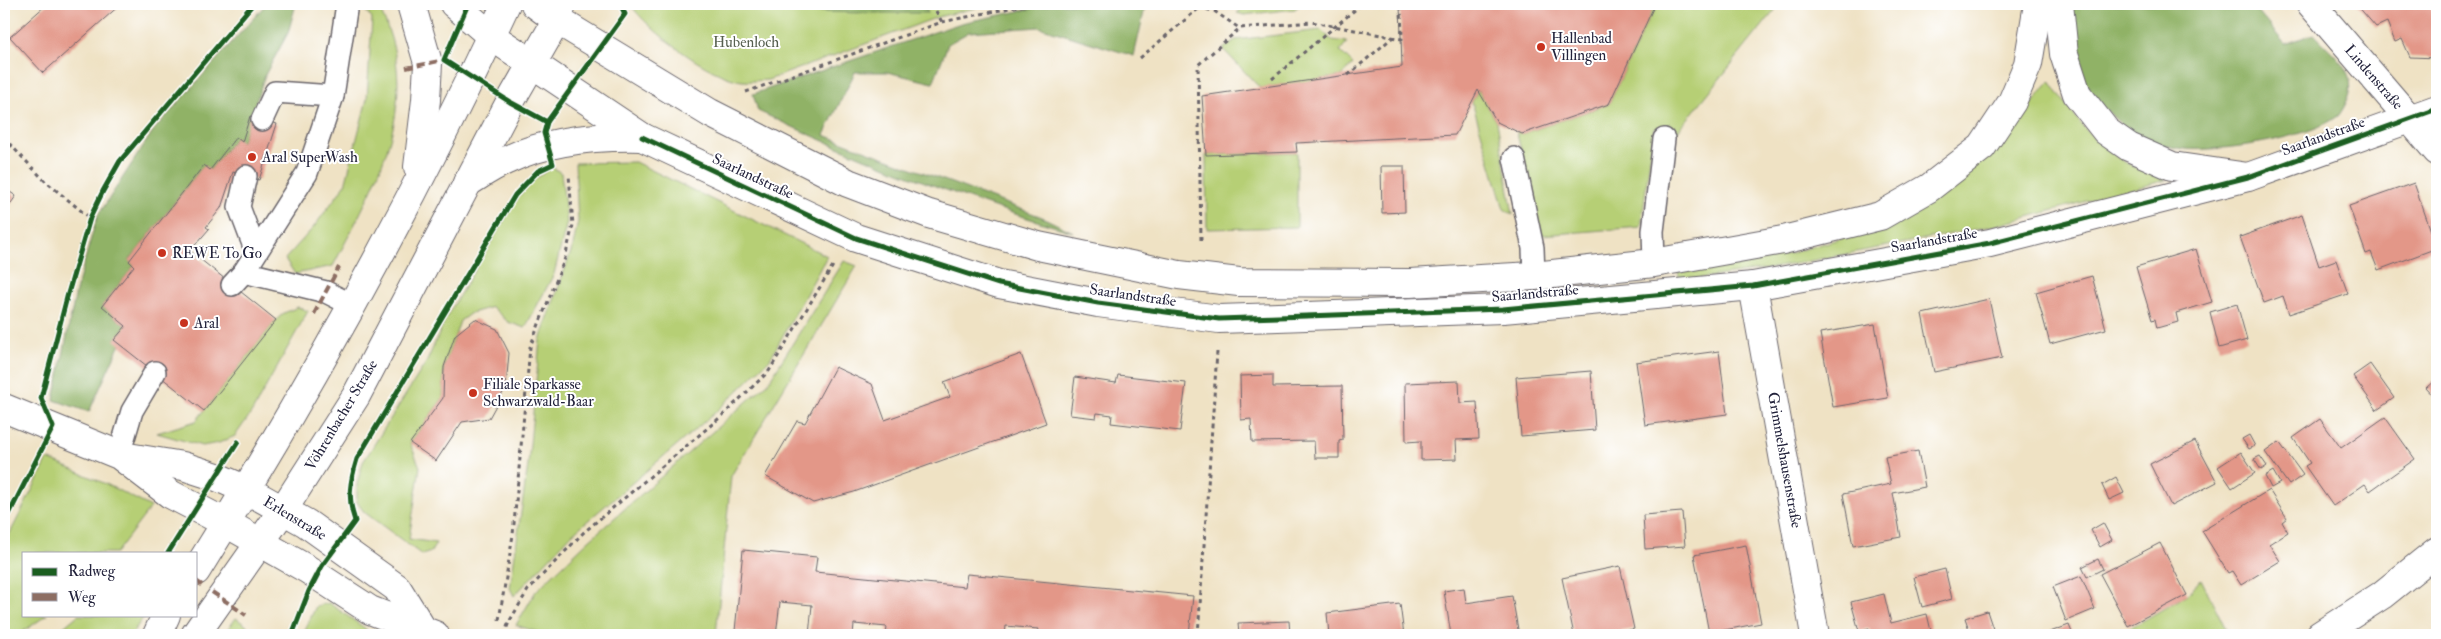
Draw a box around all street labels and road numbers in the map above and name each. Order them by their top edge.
street label: Lindenstraße [2340,41,2407,114]
street label: Saarlandstraße [2279,113,2367,160]
street label: Saarlandstraße [709,149,796,204]
street label: Saarlandstraße [1889,224,1979,257]
street label: Saarlandstraße [1088,280,1178,311]
street label: Saarlandstraße [1491,280,1579,307]
street label: Vöhrenbacher Straße [301,356,382,474]
street label: Grimmelshausenstraße [1763,391,1806,530]
street label: Erlenstraße [260,492,330,545]

